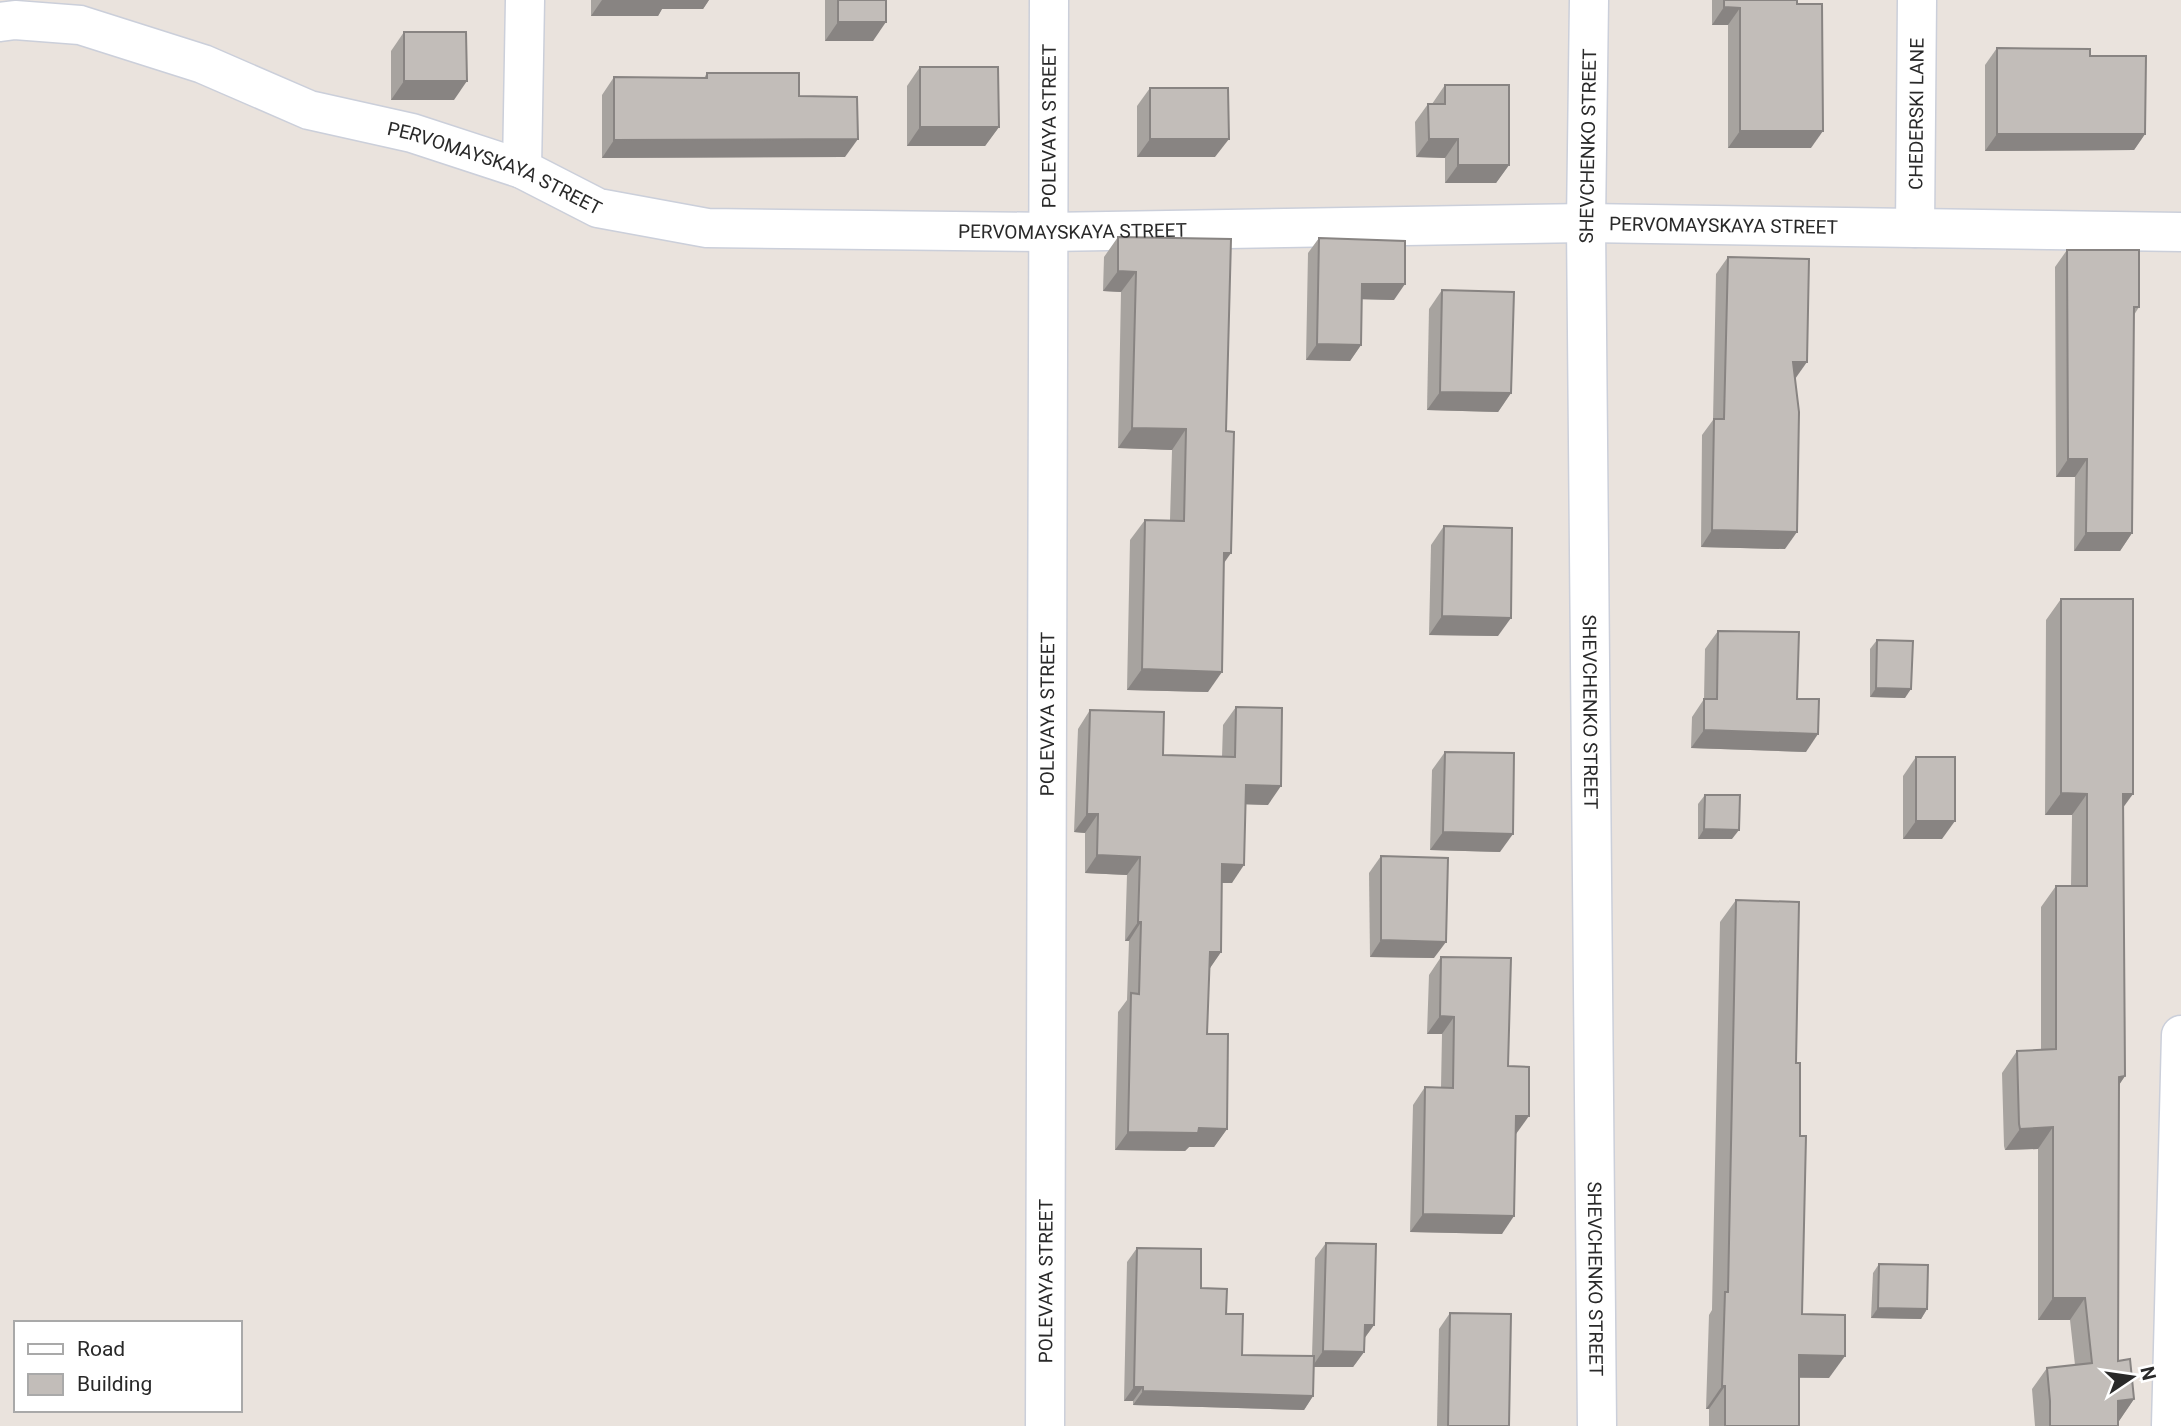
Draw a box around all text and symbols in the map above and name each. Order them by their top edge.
street label: CHEDERSKI LANE [1904,38,1928,190]
street label: POLEVAYA STREET [1037,44,1060,208]
street label: SHEVCHENKO STREET [1575,48,1601,244]
street label: PERVOMAYSKAYA STREET [385,116,606,220]
street label: PERVOMAYSKAYA STREET [1609,212,1838,238]
street label: PERVOMAYSKAYA STREET [958,218,1187,244]
street label: SHEVCHENKO STREET [1578,614,1603,809]
street label: POLEVAYA STREET [1035,632,1059,796]
street label: SHEVCHENKO STREET [1583,1181,1608,1376]
street label: POLEVAYA STREET [1034,1199,1057,1363]
legend [14,1321,242,1412]
text: Road [77,1337,125,1361]
north arrow [2097,1342,2167,1412]
text: N [2135,1364,2161,1382]
text: Building [77,1372,152,1396]

